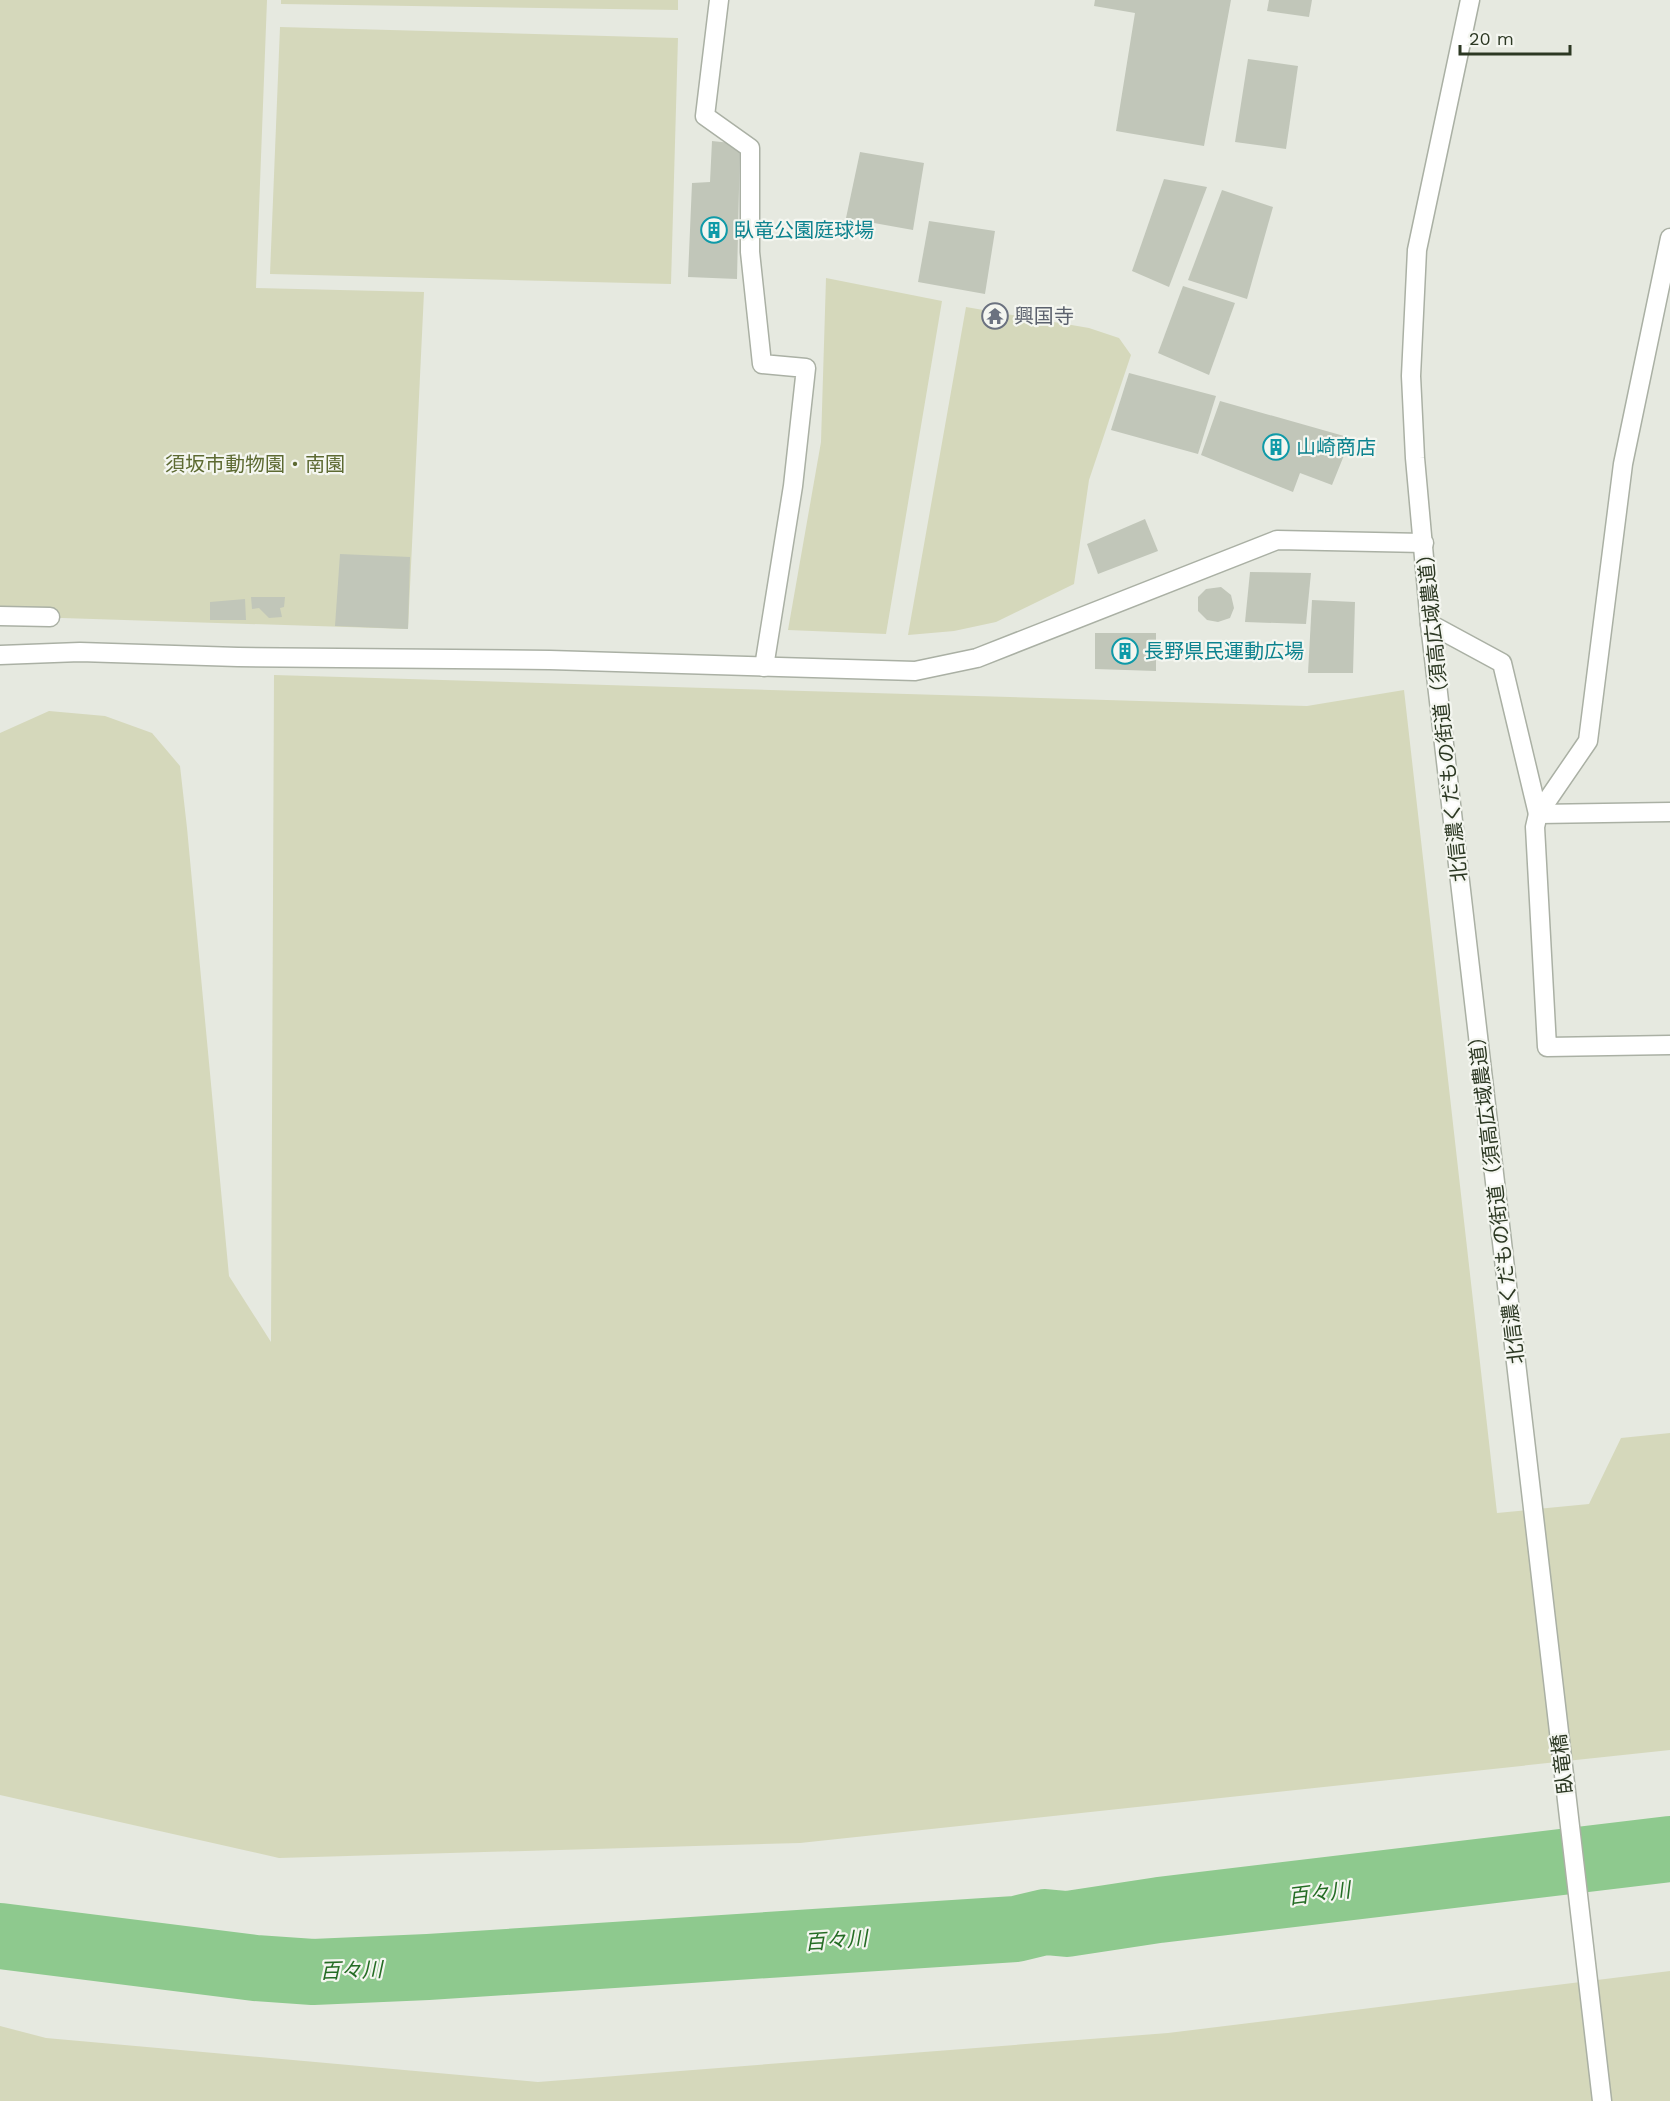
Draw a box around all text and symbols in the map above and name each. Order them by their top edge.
scale bar [1460,18,1570,56]
text: 20 m [1469,28,1514,49]
building icon: 臥竜公園庭球場 [699,215,729,245]
place label: 臥竜公園庭球場 [734,218,874,242]
temple icon: 興国寺 [980,301,1010,331]
place label: 興国寺 [1014,304,1074,328]
building icon: 山崎商店 [1261,432,1291,462]
place label: 山崎商店 [1296,435,1376,459]
park label: 須坂市動物園・南園 [165,452,345,476]
street label: 北信濃くだもの街道（須高広域農道） [1412,543,1472,883]
building icon: 長野県民運動広場 [1110,636,1140,666]
place label: 長野県民運動広場 [1144,639,1304,663]
street label: 北信濃くだもの街道（須高広域農道） [1463,1025,1529,1365]
street label: 臥竜橋 [1546,1733,1578,1795]
water label: 百々川 [1286,1877,1354,1909]
water label: 百々川 [804,1925,870,1955]
water label: 百々川 [319,1956,385,1984]

